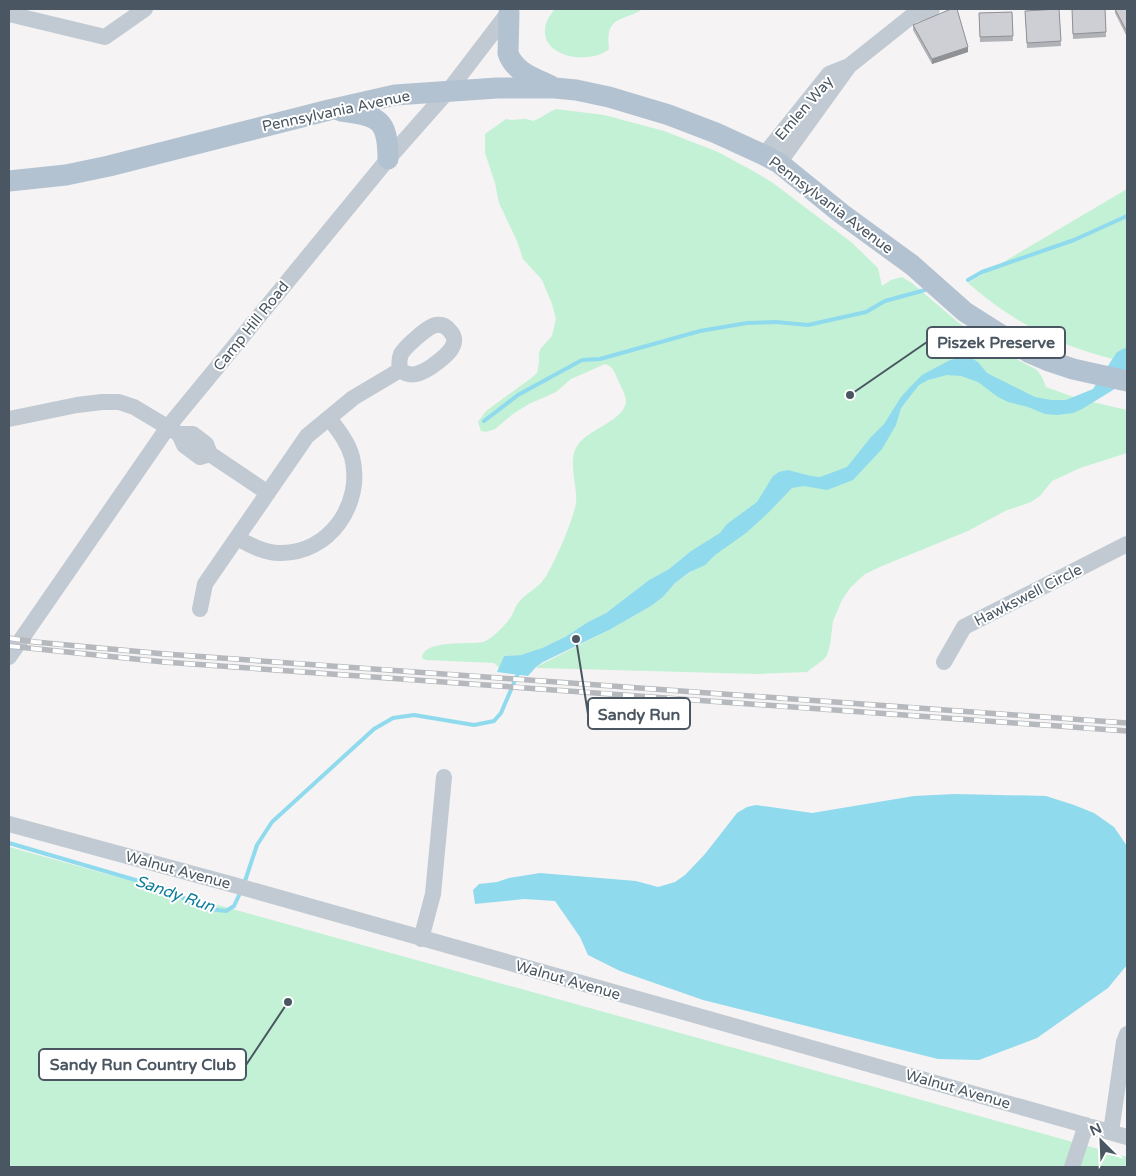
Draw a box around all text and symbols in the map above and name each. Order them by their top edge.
street label: Emlen Way [771,72,837,144]
street label: Pennsylvania Avenue [260,87,412,135]
street label: Pennsylvania Avenue [765,152,897,258]
street label: Camp Hill Road [209,278,293,374]
callout: Piszek Preserve [927,327,1065,358]
text: Piszek Preserve [937,333,1055,353]
street label: Hawkswell Circle [971,560,1085,630]
callout: Sandy Run [588,698,690,729]
text: Sandy Run [598,705,680,725]
street label: Walnut Avenue [123,847,233,893]
water label: Sandy Run [133,871,218,917]
street label: Walnut Avenue [513,956,623,1004]
callout: Sandy Run Country Club [39,1049,246,1080]
text: Sandy Run Country Club [50,1055,236,1075]
street label: Walnut Avenue [903,1065,1013,1113]
north arrow [1076,1116,1126,1166]
text: N [1087,1120,1105,1140]

